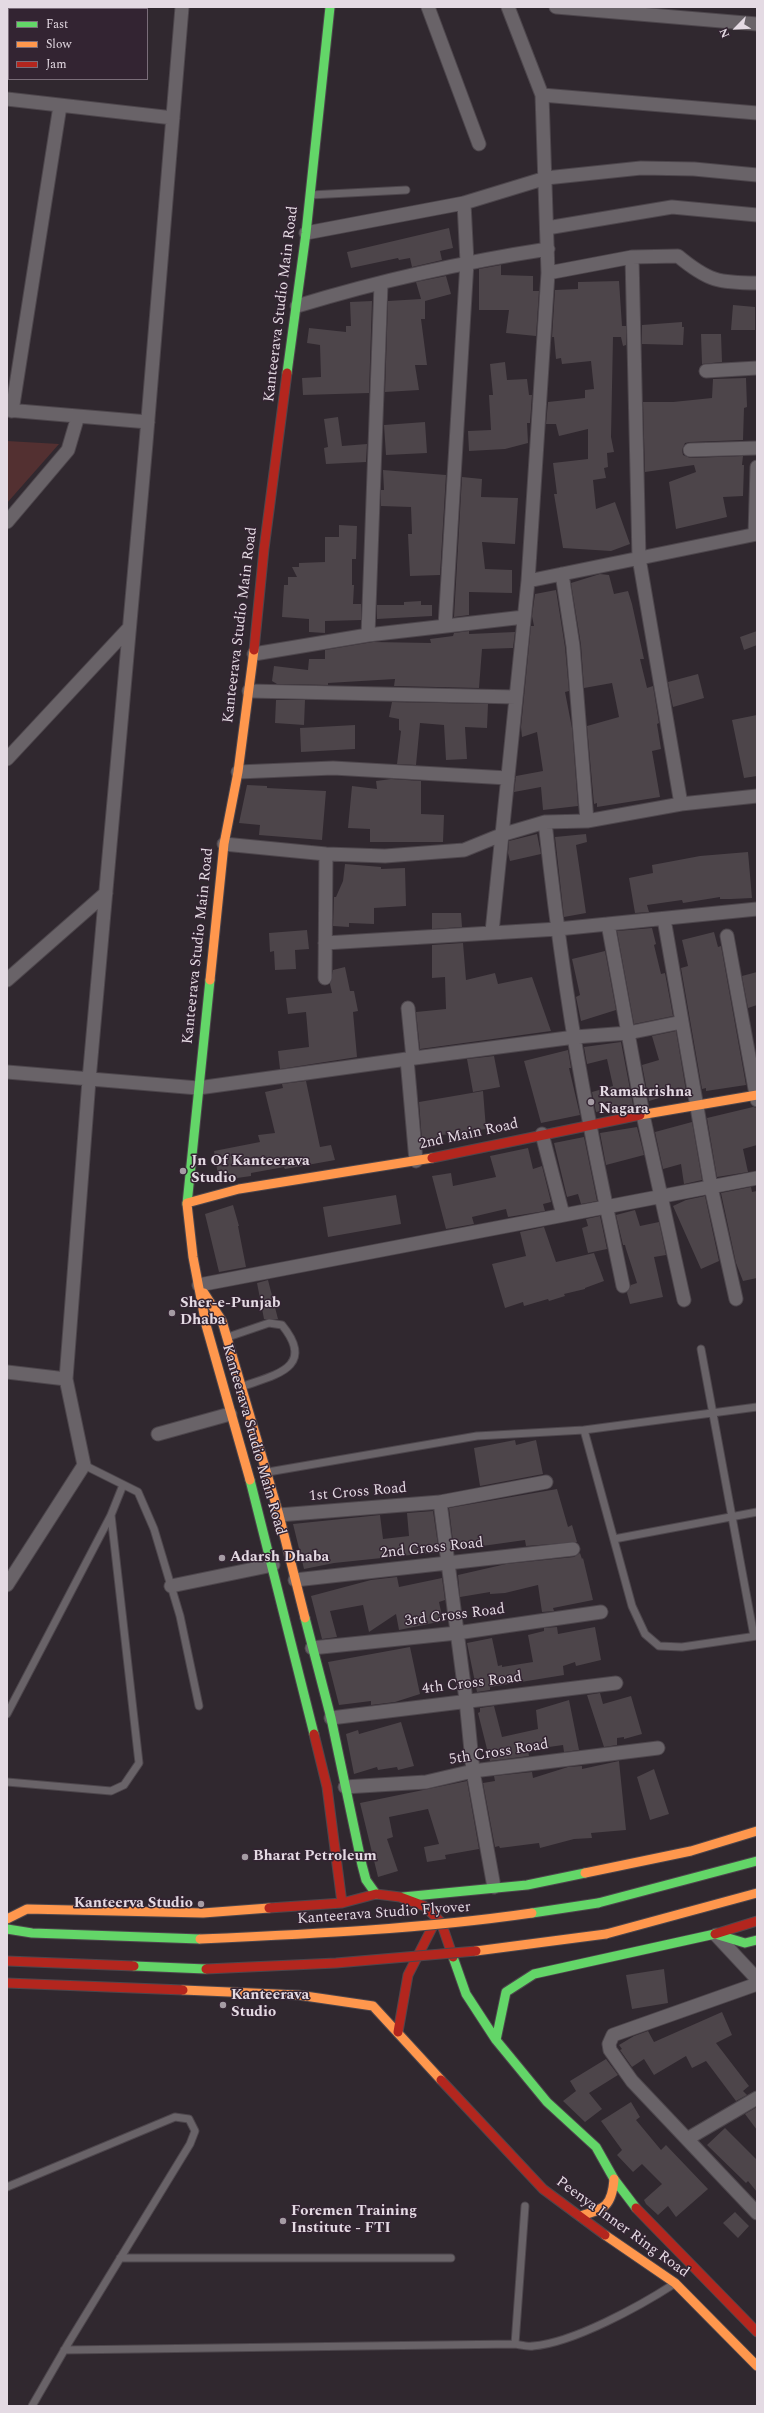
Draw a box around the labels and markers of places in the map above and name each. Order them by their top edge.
place label: Ramakrishna Nagara [599,1084,692,1119]
marker: Ramakrishna Nagara [586,1097,596,1107]
place label: Jn Of Kanteerava Studio [191,1153,310,1188]
marker: Jn Of Kanteerava Studio [178,1166,188,1176]
place label: Sher-e-Punjab Dhaba [180,1295,281,1330]
marker: Sher-e-Punjab Dhaba [167,1308,177,1318]
place label: Adarsh Dhaba [230,1549,329,1567]
marker: Adarsh Dhaba [217,1553,227,1563]
place label: Bharat Petroleum [253,1848,377,1866]
marker: Bharat Petroleum [240,1852,250,1862]
place label: Kanteerva Studio [74,1895,193,1913]
marker: Kanteerva Studio [196,1899,206,1909]
place label: Kanteerava Studio [231,1987,309,2022]
marker: Kanteerava Studio [218,2000,228,2010]
place label: Foremen Training Institute - FTI [291,2203,417,2238]
marker: Foremen Training Institute - FTI [278,2216,288,2226]

